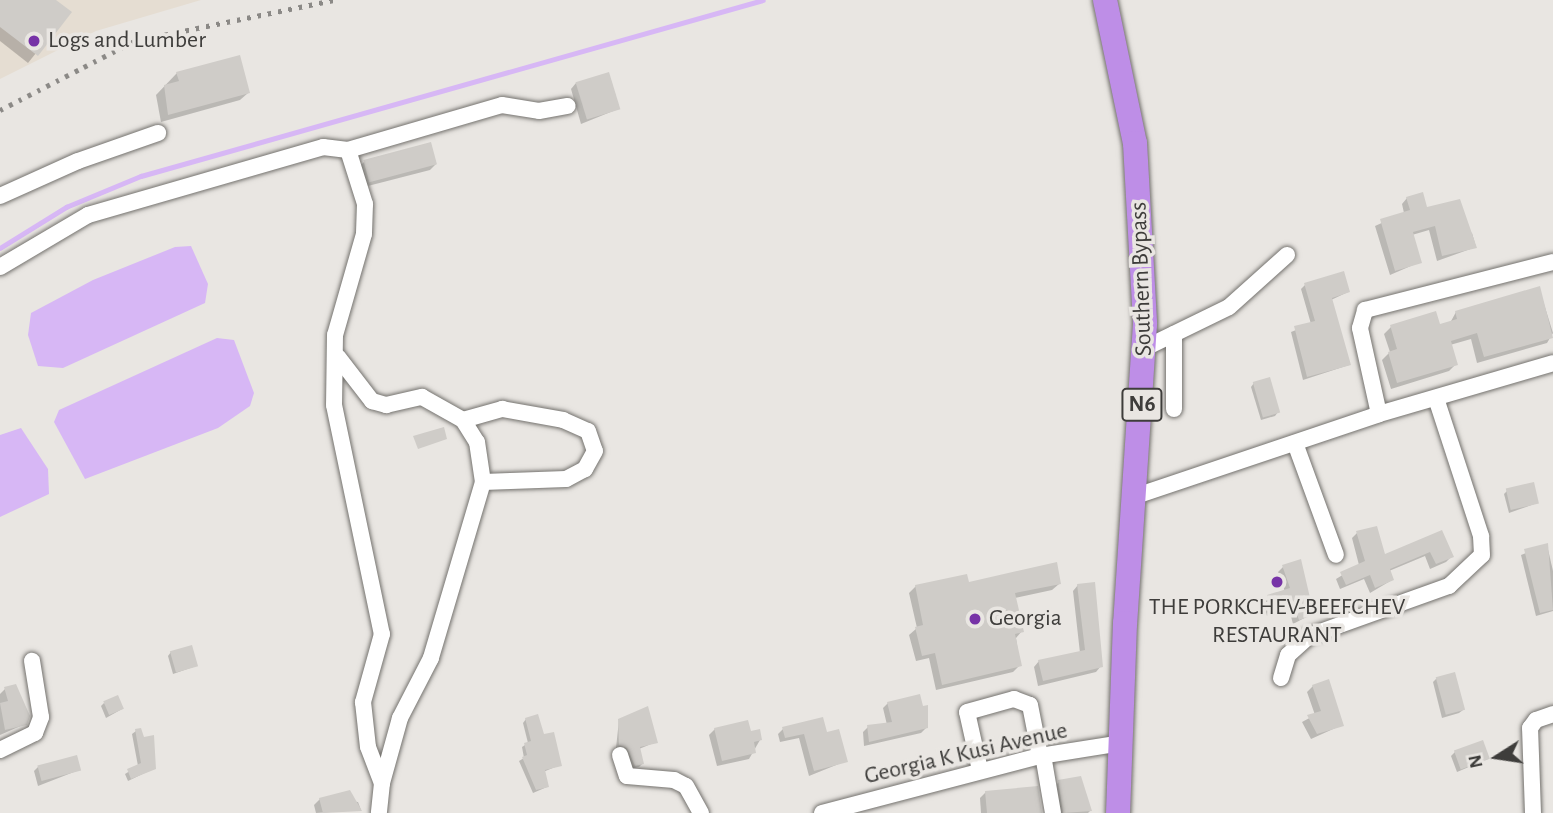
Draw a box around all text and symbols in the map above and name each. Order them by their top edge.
place label: Logs and Lumber [48,27,206,55]
marker: Logs and Lumber [26,33,42,49]
street label: Southern Bypass [1125,201,1159,357]
road number: N6 [1121,386,1163,424]
marker: THE PORKCHEV-BEEFCHEV RESTAURANT [1269,574,1285,590]
place label: THE PORKCHEV-BEEFCHEV RESTAURANT [1149,594,1405,650]
place label: Georgia [989,605,1062,633]
marker: Georgia [967,611,983,627]
street label: Georgia K Kusi Avenue [862,717,1070,791]
north arrow [1462,722,1532,792]
text: N [1465,753,1487,770]

